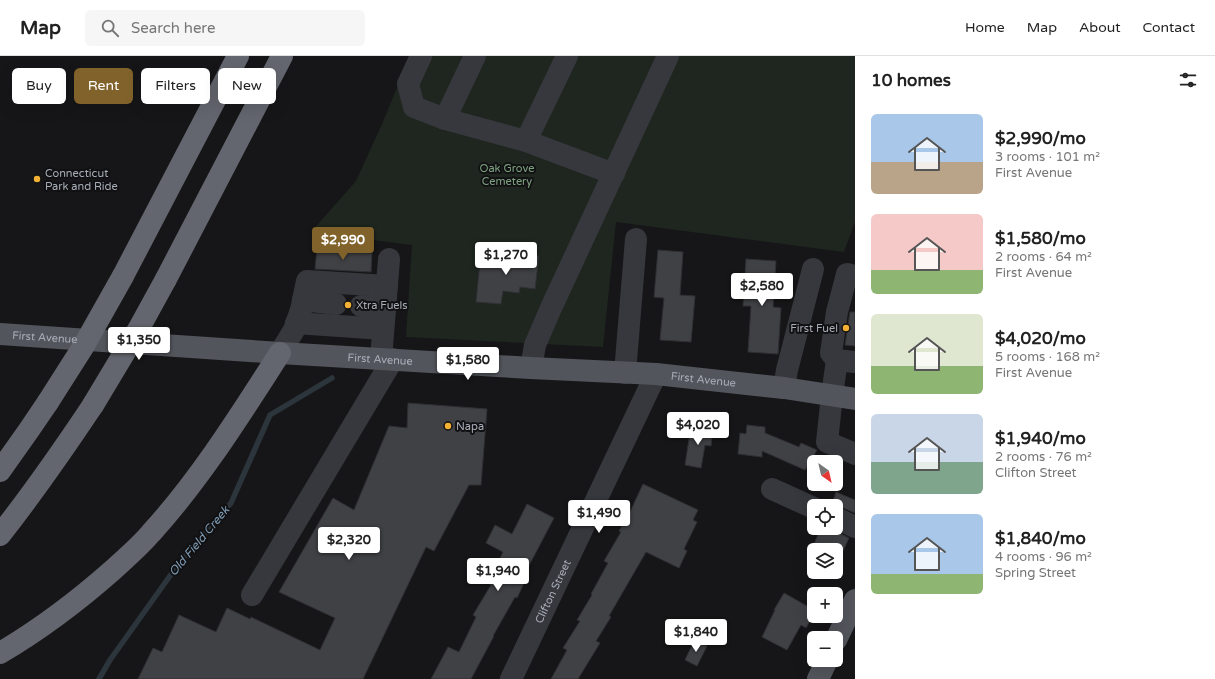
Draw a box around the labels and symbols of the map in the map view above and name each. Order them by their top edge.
park label: Oak Grove Cemetery [480,162,534,188]
place label: Connecticut Park and Ride [45,167,118,193]
marker: Connecticut Park and Ride [32,174,42,184]
pin: $2,990 [310,227,376,261]
pin: $1,270 [473,242,539,276]
pin: $2,580 [729,273,795,307]
place label: Xtra Fuels [356,299,408,312]
marker: Xtra Fuels [343,300,353,310]
place label: First Fuel [790,322,838,335]
marker: First Fuel [841,323,851,333]
pin: $1,350 [106,327,172,361]
street label: First Avenue [12,329,78,346]
pin: $1,580 [435,347,501,381]
street label: First Avenue [347,351,413,368]
street label: First Avenue [670,370,737,390]
pin: $4,020 [665,412,731,446]
place label: Napa [456,420,484,433]
marker: Napa [443,421,453,431]
north arrow [807,455,843,491]
pin: $1,490 [566,500,632,534]
water label: Old Field Creek [166,502,233,579]
pin: $2,320 [316,527,382,561]
pin: $1,940 [465,558,531,592]
street label: Clifton Street [532,558,574,626]
pin: $1,840 [663,619,729,653]

